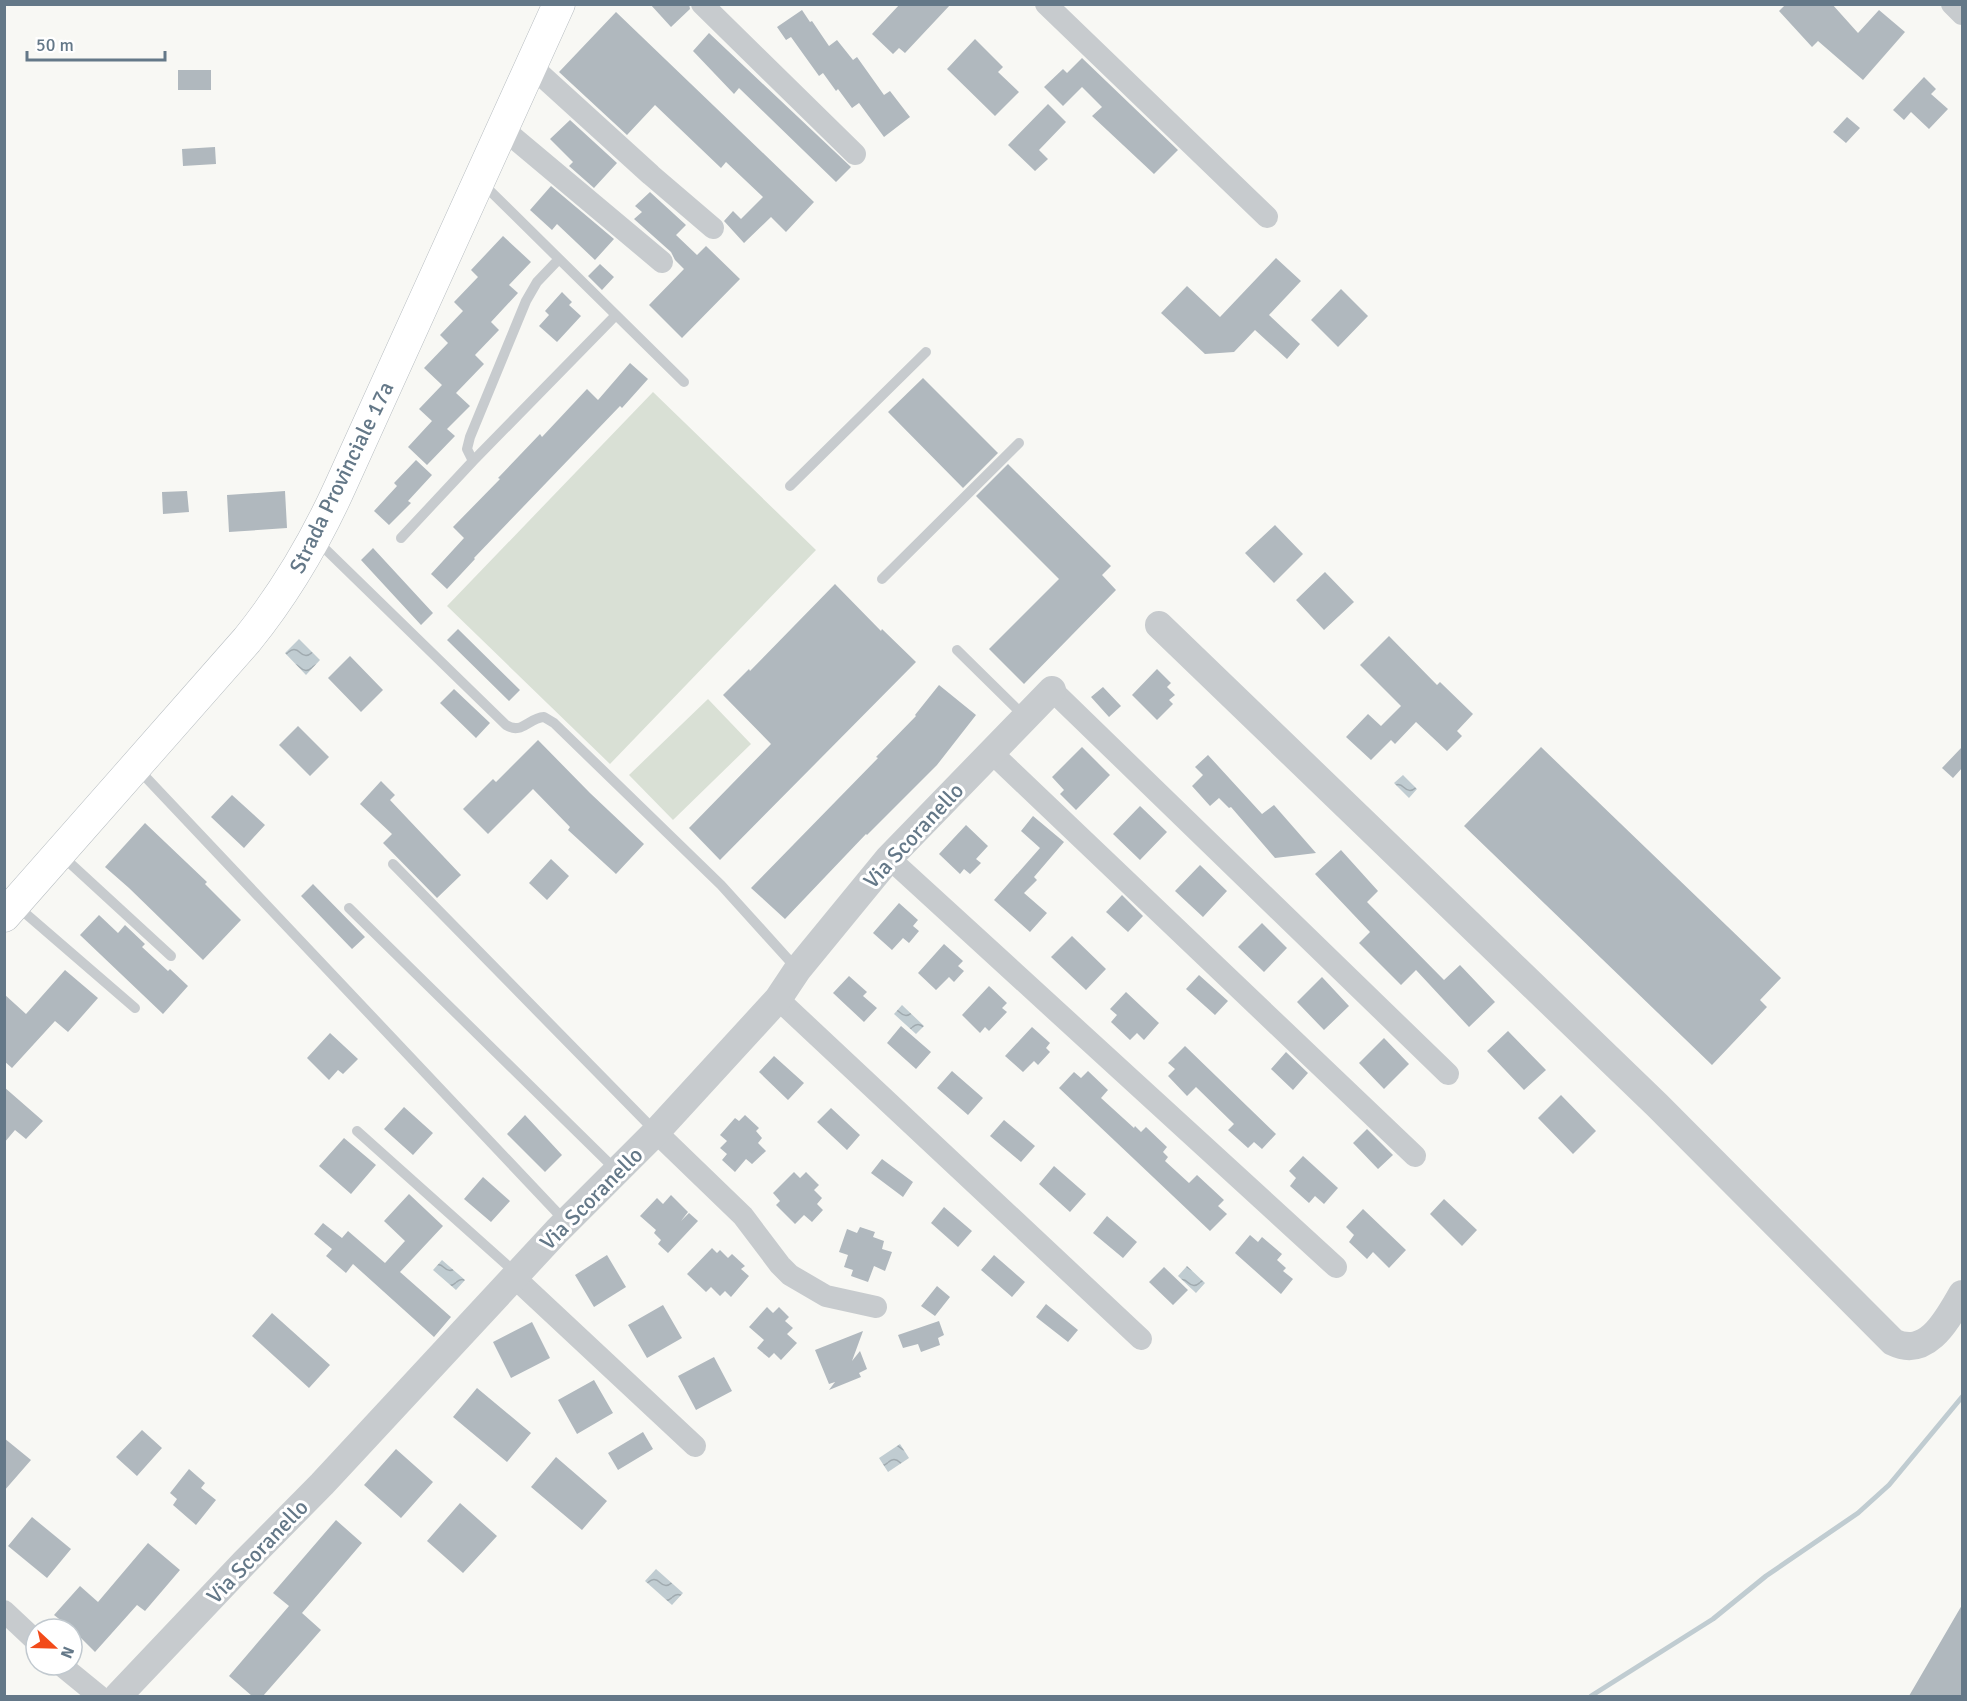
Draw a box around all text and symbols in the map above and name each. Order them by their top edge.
scale bar [27,24,165,62]
text: 50 m [36,34,74,56]
street label: Strada Provinciale 17a [283,377,400,578]
street label: Via Scoranello [858,777,969,894]
street label: Via Scoranello [534,1141,648,1255]
street label: Via Scoranello [201,1494,314,1609]
north arrow [24,1617,84,1677]
text: N [56,1643,78,1661]

